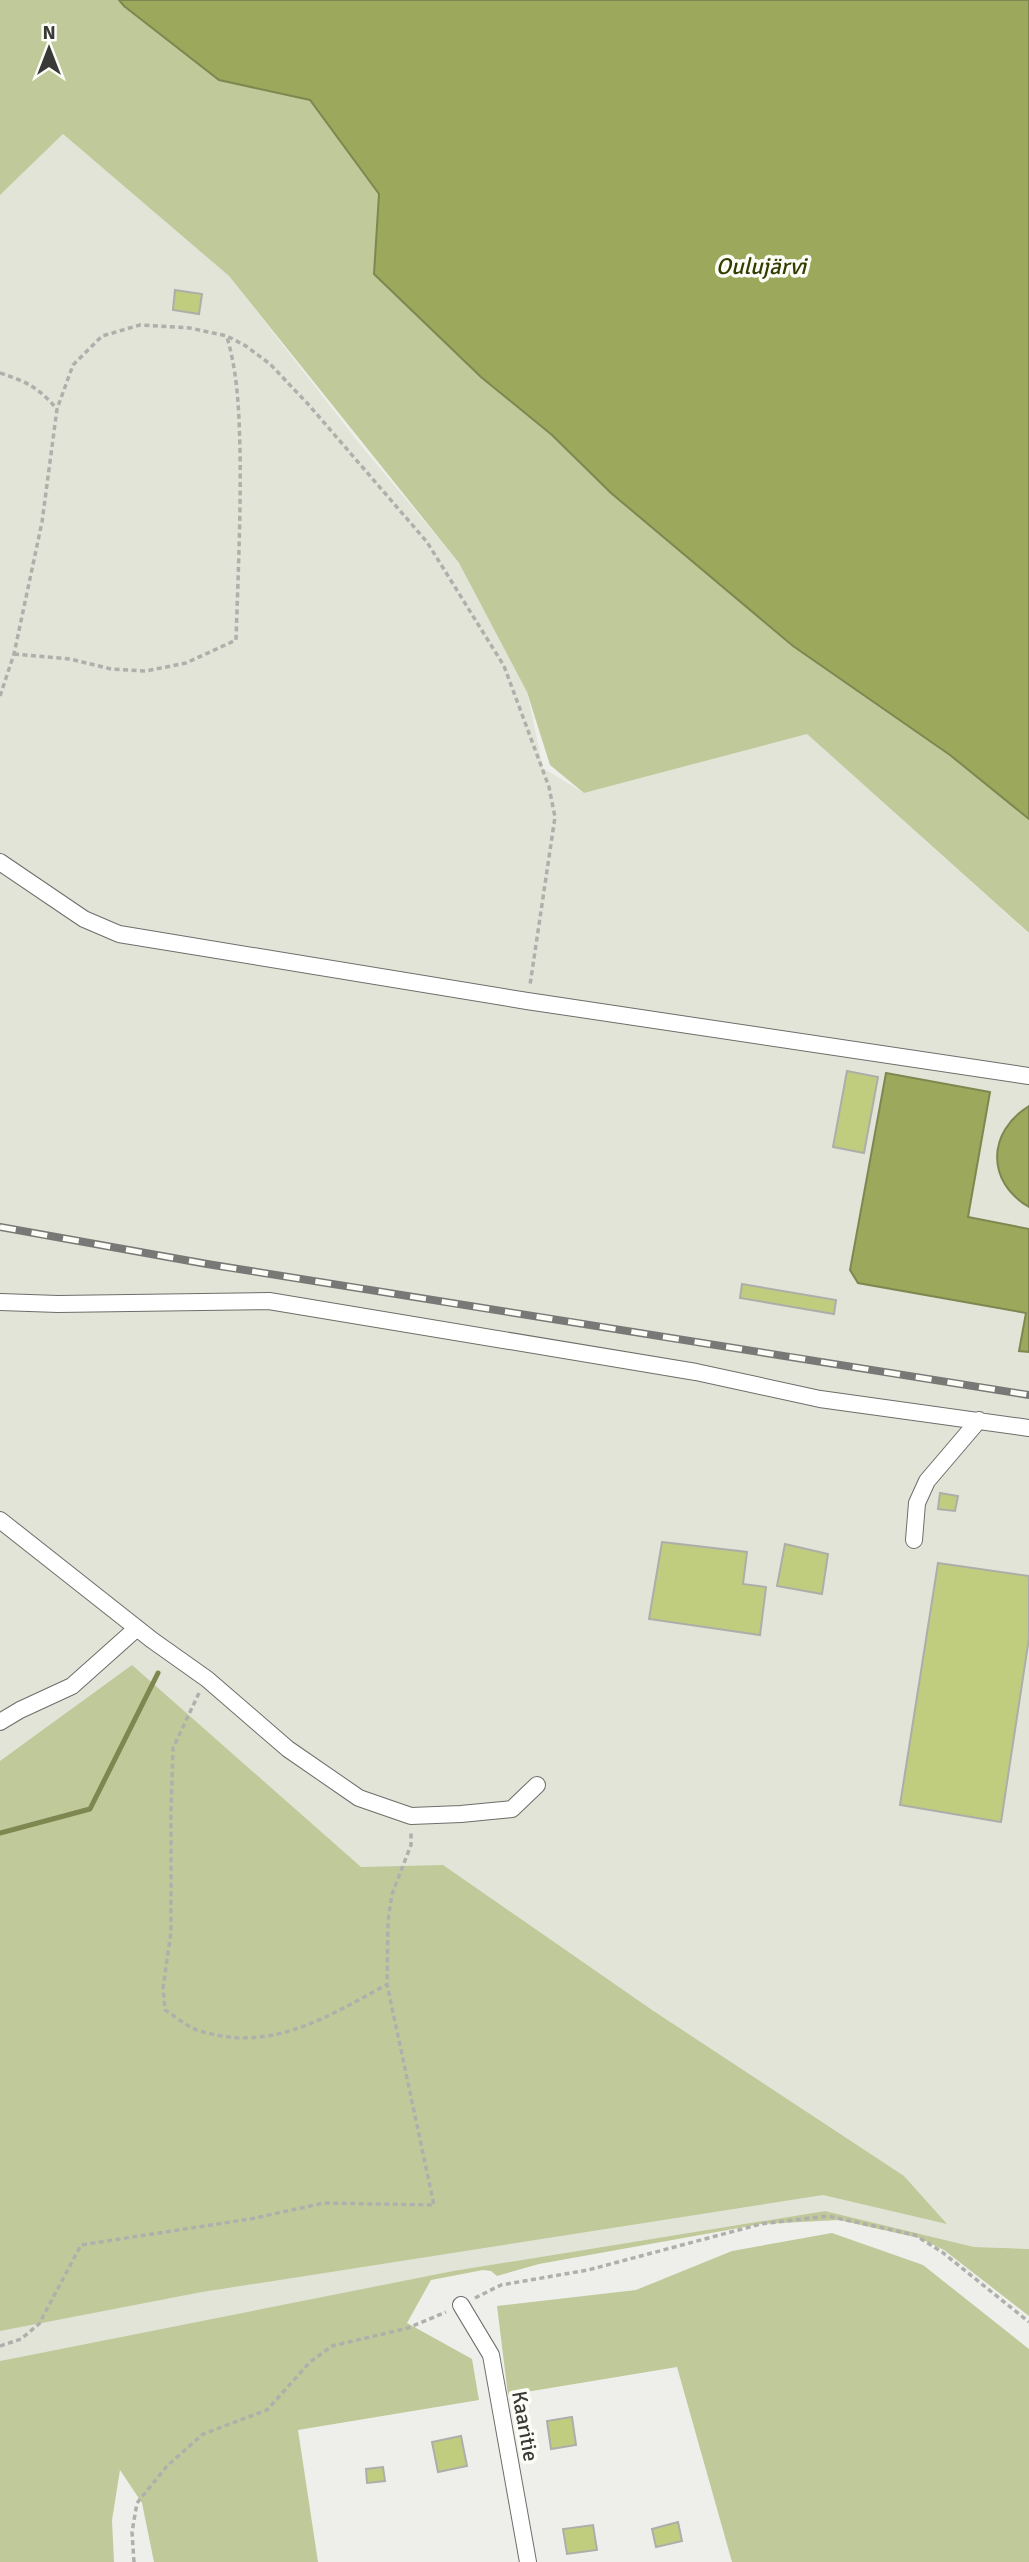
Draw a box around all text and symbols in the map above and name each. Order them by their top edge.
north arrow [14,14,84,84]
text: N [42,21,56,45]
water label: Oulujärvi [716,252,809,281]
street label: Kaaritie [506,2389,544,2463]

